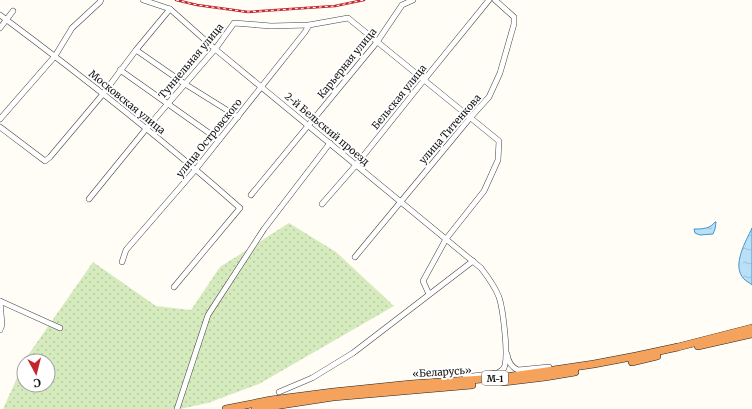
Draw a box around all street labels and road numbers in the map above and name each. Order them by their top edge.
street label: Туннельная улица [156,20,227,101]
street label: Карьерная улица [315,25,380,101]
street label: Бельская улица [369,61,430,132]
street label: Московская улица [86,67,168,137]
street label: 2-й Бельский проезд [282,90,372,168]
street label: улица Титенкова [416,91,484,167]
street label: улица Островского [173,96,245,180]
street label: «Беларусь» [412,363,472,381]
road number: М-1 [482,371,508,385]

